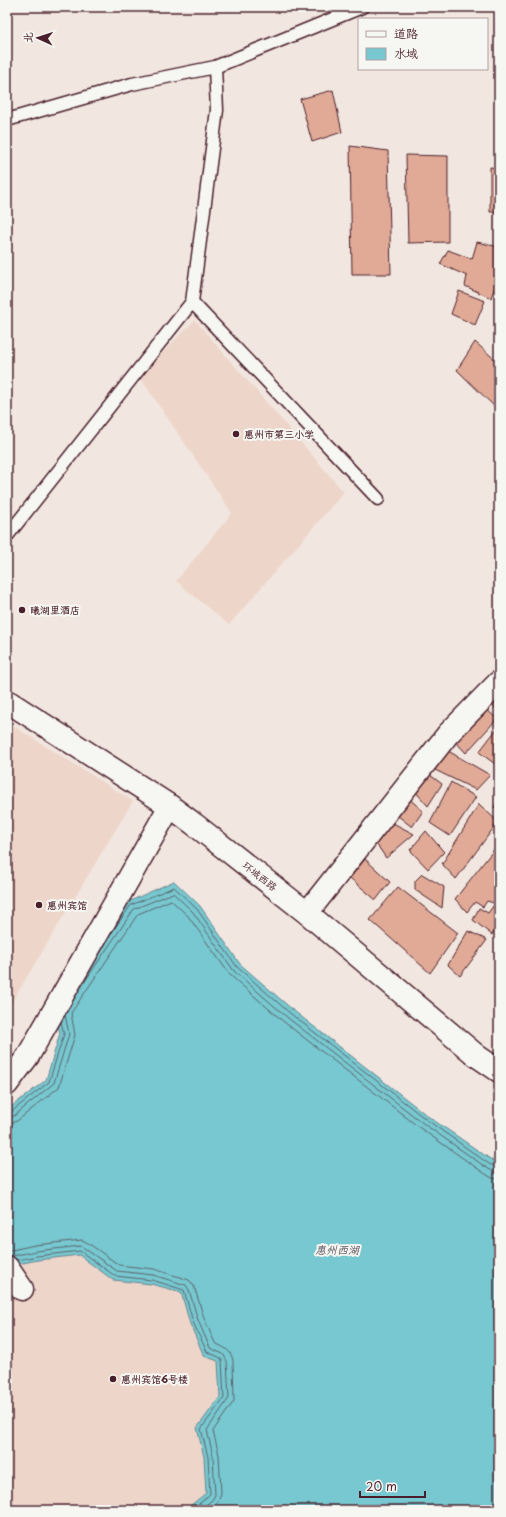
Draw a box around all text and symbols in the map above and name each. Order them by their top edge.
north arrow [18,18,58,58]
legend [358,18,488,70]
text: 道路 [394,24,418,42]
text: 北 [19,32,36,43]
text: 水域 [394,44,418,62]
place label: 惠州市第三小学 [244,426,314,441]
marker: 惠州市第三小学 [231,429,241,439]
place label: 曦湖里酒店 [30,602,80,617]
marker: 曦湖里酒店 [17,605,27,615]
street label: 环城西路 [240,857,281,894]
place label: 惠州宾馆 [47,897,87,912]
marker: 惠州宾馆 [34,900,44,910]
water label: 惠州西湖 [315,1241,360,1258]
place label: 惠州宾馆6号楼 [121,1371,188,1386]
marker: 惠州宾馆6号楼 [108,1374,118,1384]
scale bar [360,1473,425,1499]
text: 20 m [366,1477,397,1495]

